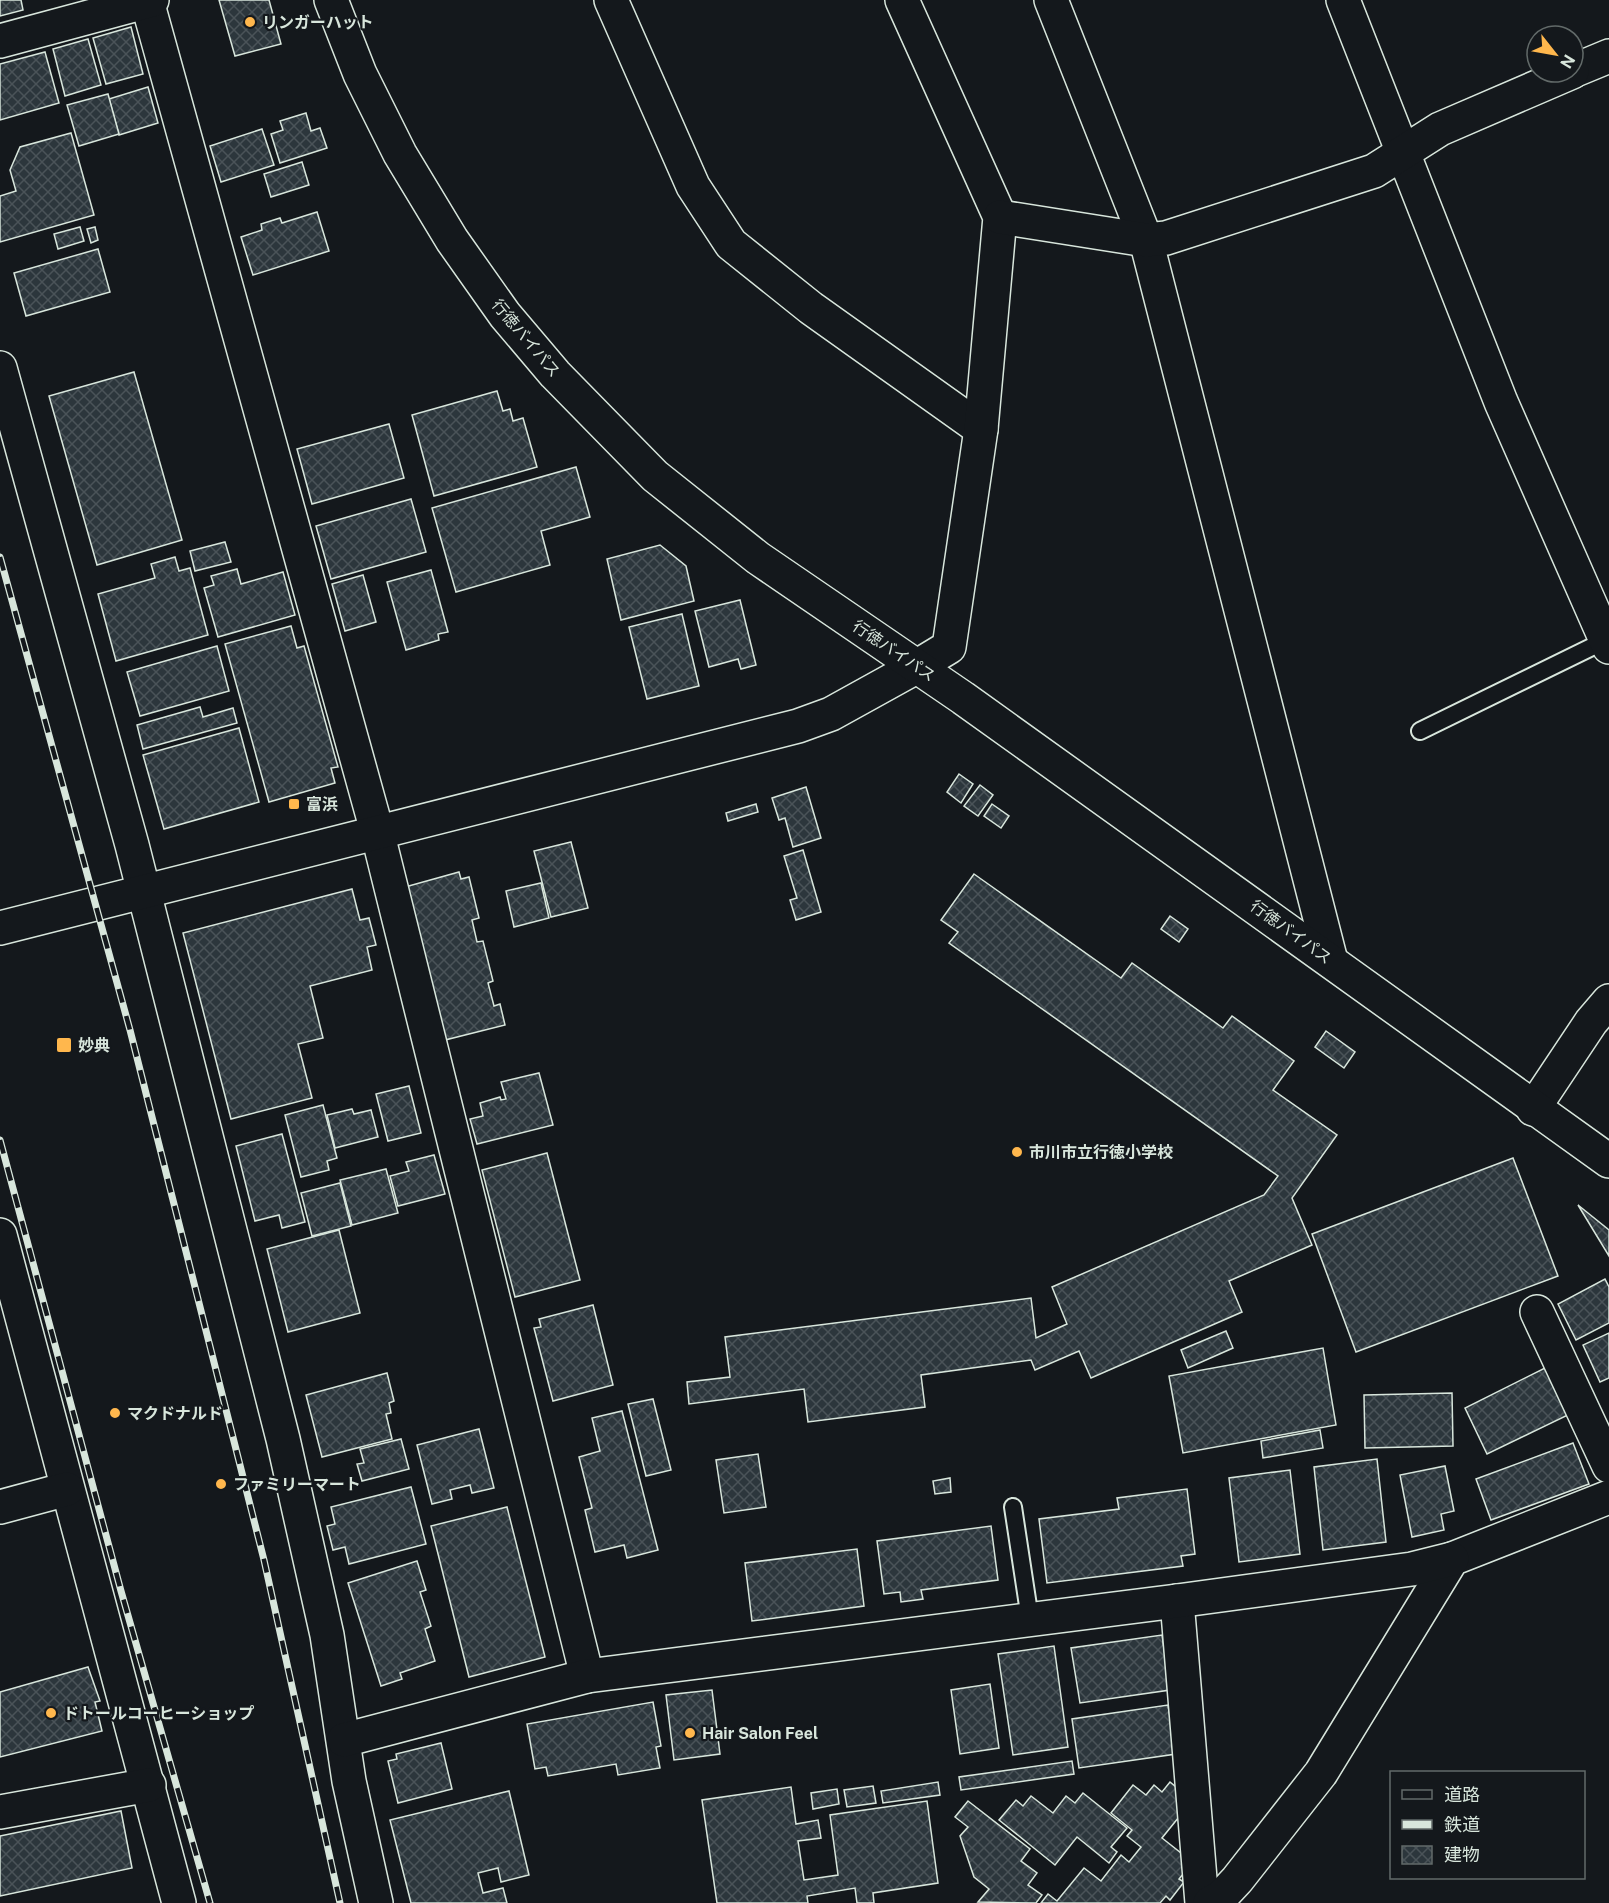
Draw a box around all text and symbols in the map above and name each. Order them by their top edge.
place label: リンガーハット [262,13,374,32]
marker: リンガーハット [243,15,257,29]
north arrow [1525,24,1585,84]
text: N [1556,51,1579,72]
street label: 行徳バイパス [488,295,564,381]
street label: 行徳バイパス [849,616,939,686]
place label: 富浜 [306,795,338,814]
marker: 富浜 [287,797,301,811]
street label: 行徳バイパス [1247,896,1335,968]
marker: 妙典 [55,1036,73,1054]
place label: 妙典 [78,1036,110,1055]
place label: 市川市立行徳小学校 [1029,1143,1173,1162]
marker: 市川市立行徳小学校 [1010,1145,1024,1159]
place label: マクドナルド [127,1404,223,1423]
marker: マクドナルド [108,1406,122,1420]
place label: ファミリーマート [233,1475,361,1494]
marker: ファミリーマート [214,1477,228,1491]
place label: ドトールコーヒーショップ [63,1704,254,1723]
marker: ドトールコーヒーショップ [44,1706,58,1720]
place label: Hair Salon Feel [702,1724,818,1743]
marker: Hair Salon Feel [683,1726,697,1740]
legend [1390,1771,1585,1879]
text: 道路 [1444,1784,1480,1805]
text: 鉄道 [1444,1814,1480,1835]
text: 建物 [1444,1844,1480,1865]

